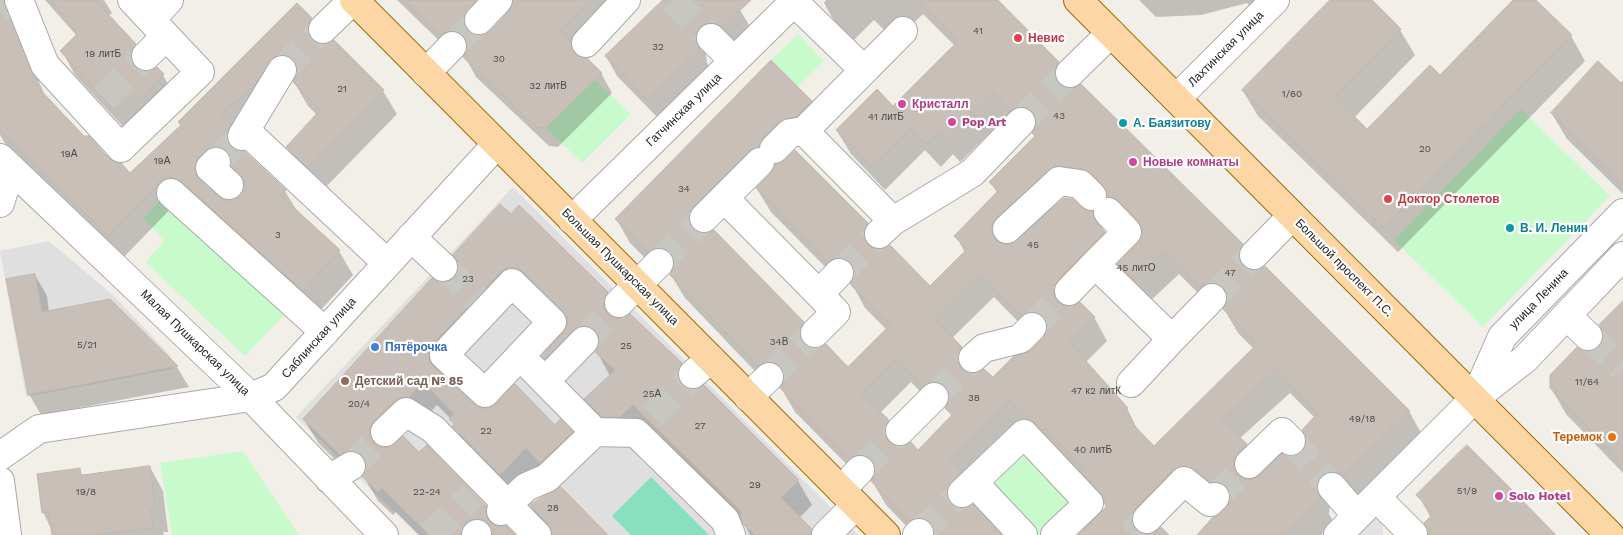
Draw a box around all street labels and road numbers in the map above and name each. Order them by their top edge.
street label: Лахтинская улица [1185,8,1267,90]
street label: Гатчинская улица [643,70,725,150]
street label: Большая Пушкарская улица [559,206,681,328]
street label: Большой проспект П.С. [1292,216,1396,320]
street label: улица Ленина [1507,266,1571,332]
street label: Малая Пушкарская улица [138,287,252,399]
street label: Саблинская улица [279,295,359,381]

